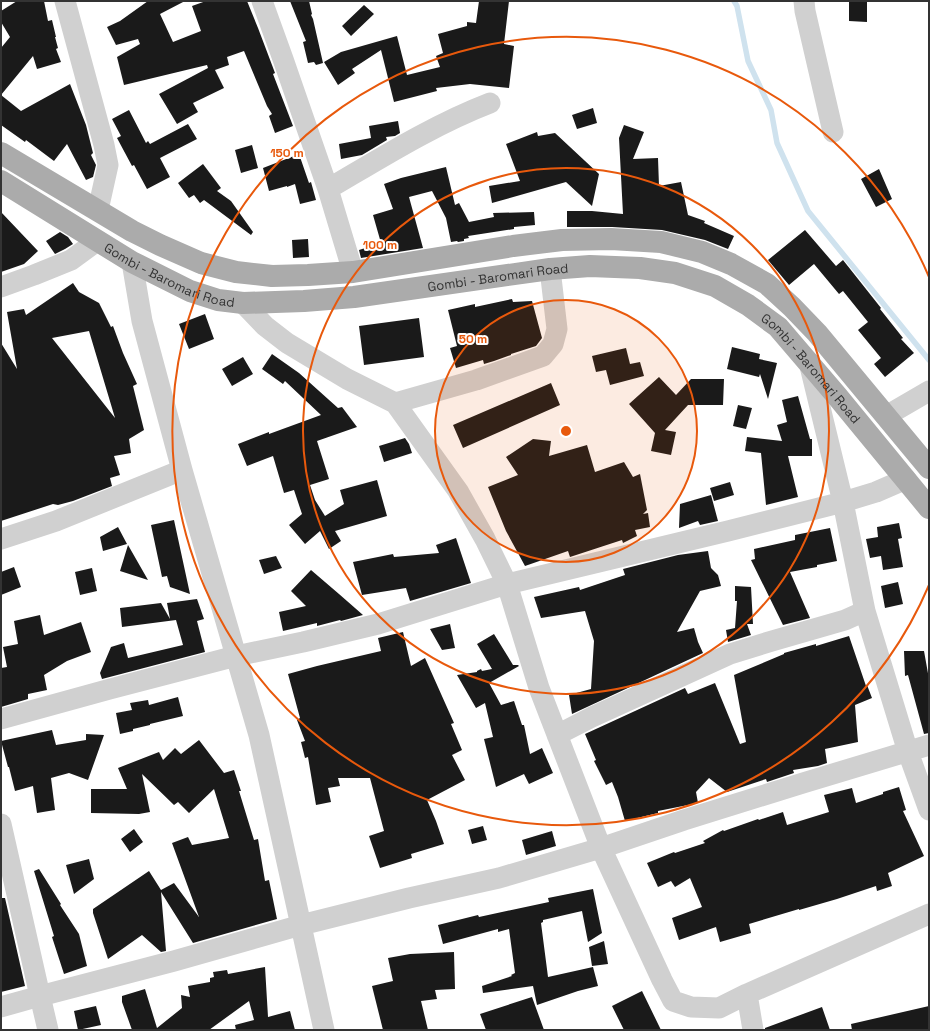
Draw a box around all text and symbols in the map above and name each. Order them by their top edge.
text: 150 m [270,145,304,161]
text: 100 m [363,237,397,253]
street label: Gombi - Baromari Road [101,239,236,311]
street label: Gombi - Baromari Road [426,260,569,295]
street label: Gombi - Baromari Road [758,310,864,427]
text: 50 m [459,331,487,347]
centre of rings [559,424,573,438]

